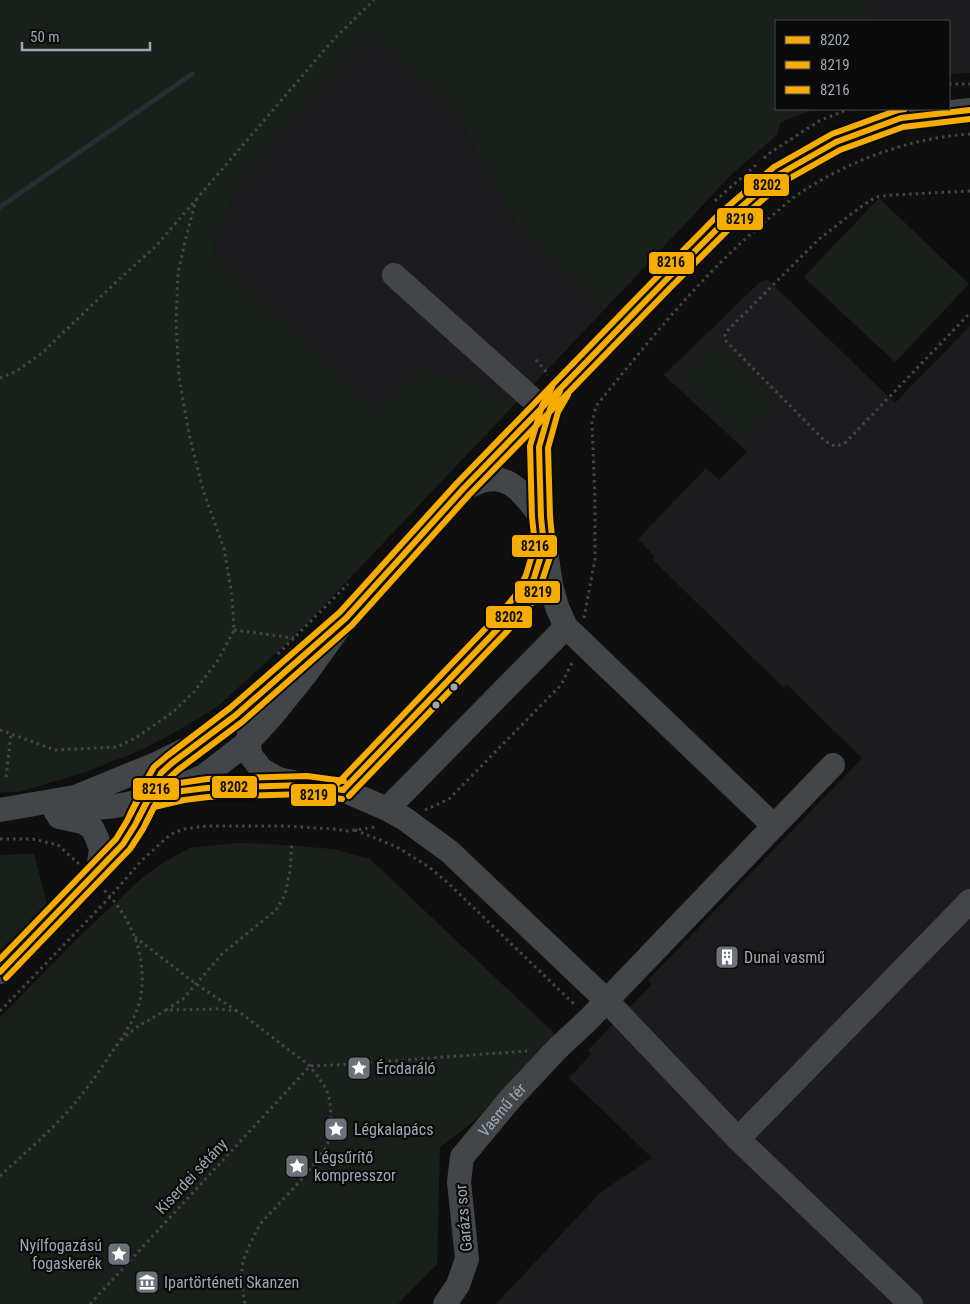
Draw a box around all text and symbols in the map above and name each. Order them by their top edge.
scale bar [22,20,150,52]
legend [775,20,950,110]
text: 50 m [30,28,60,46]
text: 8202 [820,31,850,49]
text: 8219 [820,56,850,74]
text: 8216 [820,81,850,99]
line badge: 8202 [743,173,790,197]
text: 8202 [753,177,781,193]
line badge: 8219 [716,207,764,231]
text: 8219 [726,211,754,227]
line badge: 8216 [648,251,695,275]
text: 8216 [657,254,685,270]
line badge: 8216 [511,534,558,558]
text: 8216 [521,538,549,554]
line badge: 8219 [514,580,561,604]
text: 8219 [524,584,552,600]
line badge: 8202 [485,605,533,629]
text: 8202 [495,609,523,625]
unlabelled marker [449,682,459,692]
unlabelled marker [431,700,441,710]
line badge: 8202 [211,775,258,799]
line badge: 8216 [132,777,180,801]
text: 8202 [220,779,248,795]
text: 8216 [142,781,170,797]
line badge: 8219 [290,783,337,807]
text: 8219 [300,787,328,803]
building icon: Dunai vasmű [714,944,740,970]
place label: Dunai vasmű [744,948,825,967]
place icon: Ércdaráló [346,1055,372,1081]
place label: Ércdaráló [376,1059,436,1078]
street label: Vasmű tér [474,1079,530,1140]
place icon: Légkalapács [323,1116,349,1142]
place label: Légkalapács [354,1120,433,1139]
street label: Kiserdei sétány [152,1134,231,1218]
place label: Légsűrítő kompresszor [314,1148,396,1185]
place icon: Légsűrítő kompresszor [284,1153,310,1179]
street label: Garázs sor [451,1183,476,1252]
place label: Nyílfogazású fogaskerék [20,1236,103,1273]
place icon: Nyílfogazású fogaskerék [106,1241,132,1267]
museum icon: Ipartörténeti Skanzen [134,1269,160,1295]
place label: Ipartörténeti Skanzen [164,1273,299,1292]

